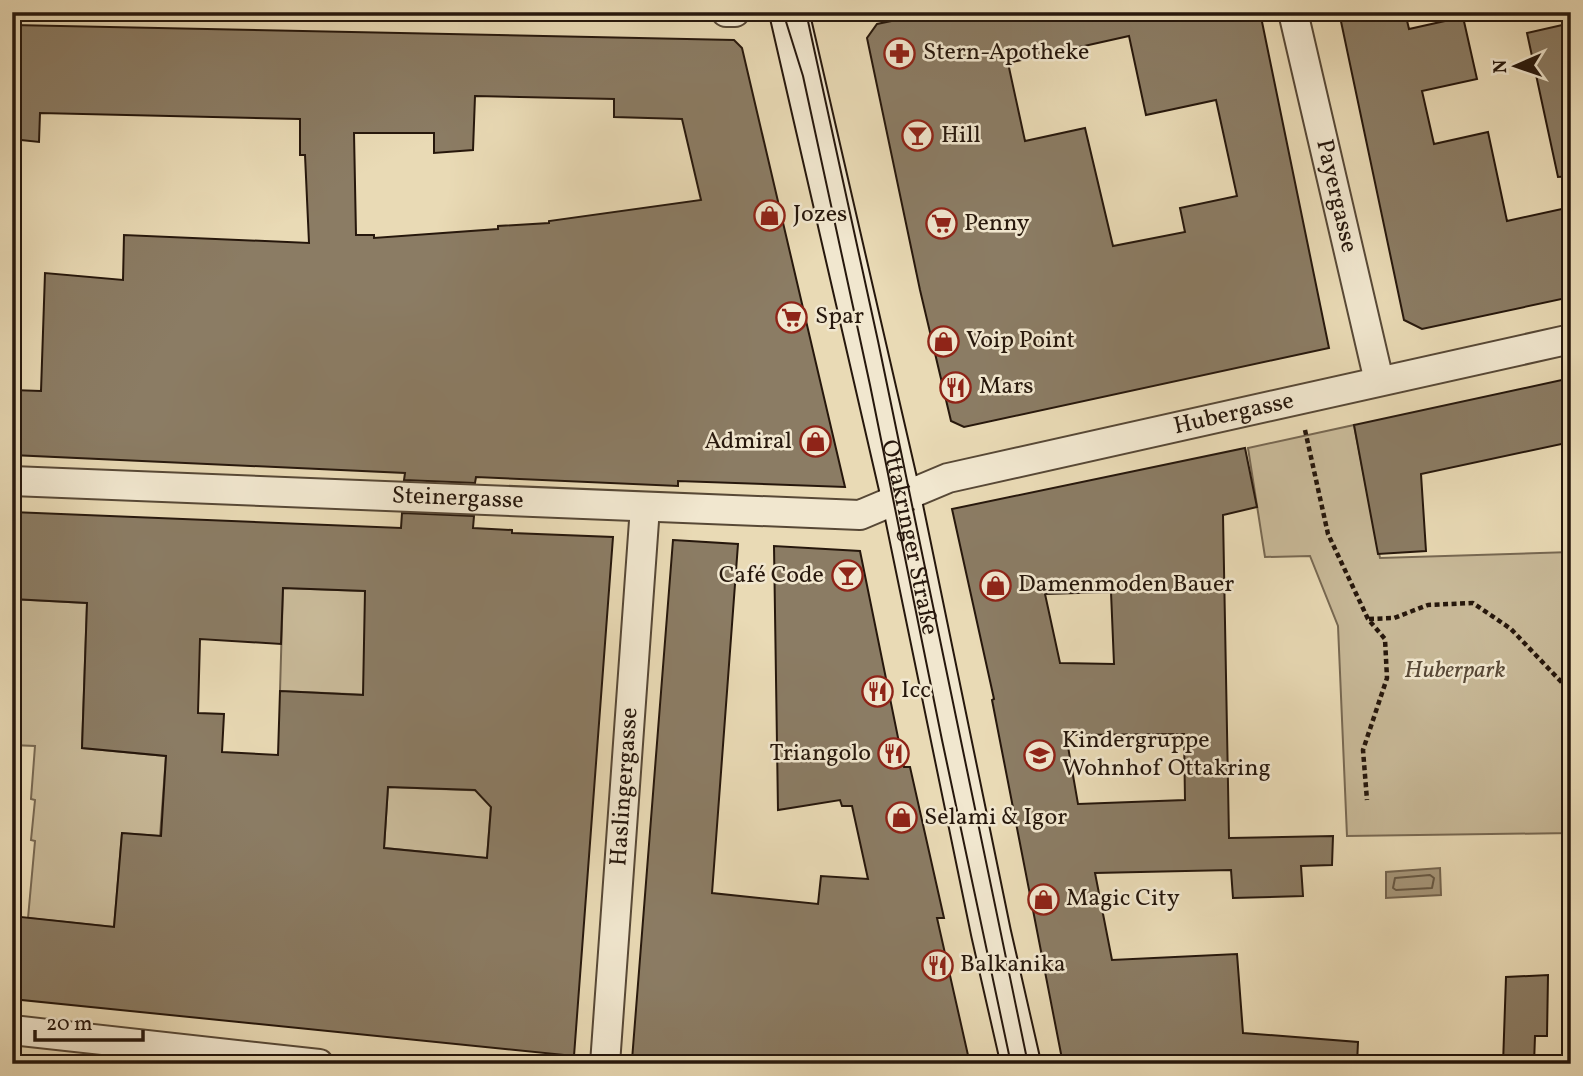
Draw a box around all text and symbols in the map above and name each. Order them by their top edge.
north arrow [1482,32,1552,102]
pharmacy icon: Stern-Apotheke [883,36,917,70]
place label: Stern-Apotheke [923,36,1089,70]
text: N [1488,59,1514,74]
bar icon: Hill [901,119,935,153]
place label: Hill [941,119,981,153]
street label: Payergasse [1306,136,1366,256]
shop icon: Jozes [753,198,787,232]
place label: Jozes [793,198,847,232]
supermarket icon: Penny [924,207,958,241]
place label: Penny [964,207,1030,241]
supermarket icon: Spar [775,300,809,334]
place label: Spar [815,300,864,334]
shop icon: Voip Point [926,324,960,358]
place label: Voip Point [966,324,1075,358]
restaurant icon: Mars [939,370,973,404]
place label: Mars [979,370,1034,404]
street label: Hubergasse [1170,384,1297,444]
place label: Admiral [704,425,792,459]
shop icon: Admiral [798,425,832,459]
street label: Ottakringer Straße [871,436,946,638]
street label: Steinergasse [391,479,524,518]
place label: Café Code [719,559,824,593]
bar icon: Café Code [830,559,864,593]
shop icon: Damenmoden Bauer [978,568,1012,602]
place label: Damenmoden Bauer [1018,568,1234,602]
park label: Huberpark [1404,654,1506,688]
restaurant icon: Icc [861,674,895,708]
place label: Icc [901,674,931,708]
street label: Haslingergasse [602,706,648,867]
place label: Kindergruppe Wohnhof Ottakring [1062,724,1271,786]
place label: Triangolo [770,737,871,771]
restaurant icon: Triangolo [877,737,911,771]
school or university icon: Kindergruppe Wohnhof Ottakring [1022,738,1056,772]
shop icon: Selami & Igor [884,801,918,835]
place label: Selami & Igor [924,801,1067,835]
shop icon: Magic City [1026,882,1060,916]
place label: Magic City [1066,882,1180,916]
restaurant icon: Balkanika [920,948,954,982]
place label: Balkanika [960,948,1066,982]
scale bar [35,999,144,1043]
text: 20 m [46,1010,92,1039]

